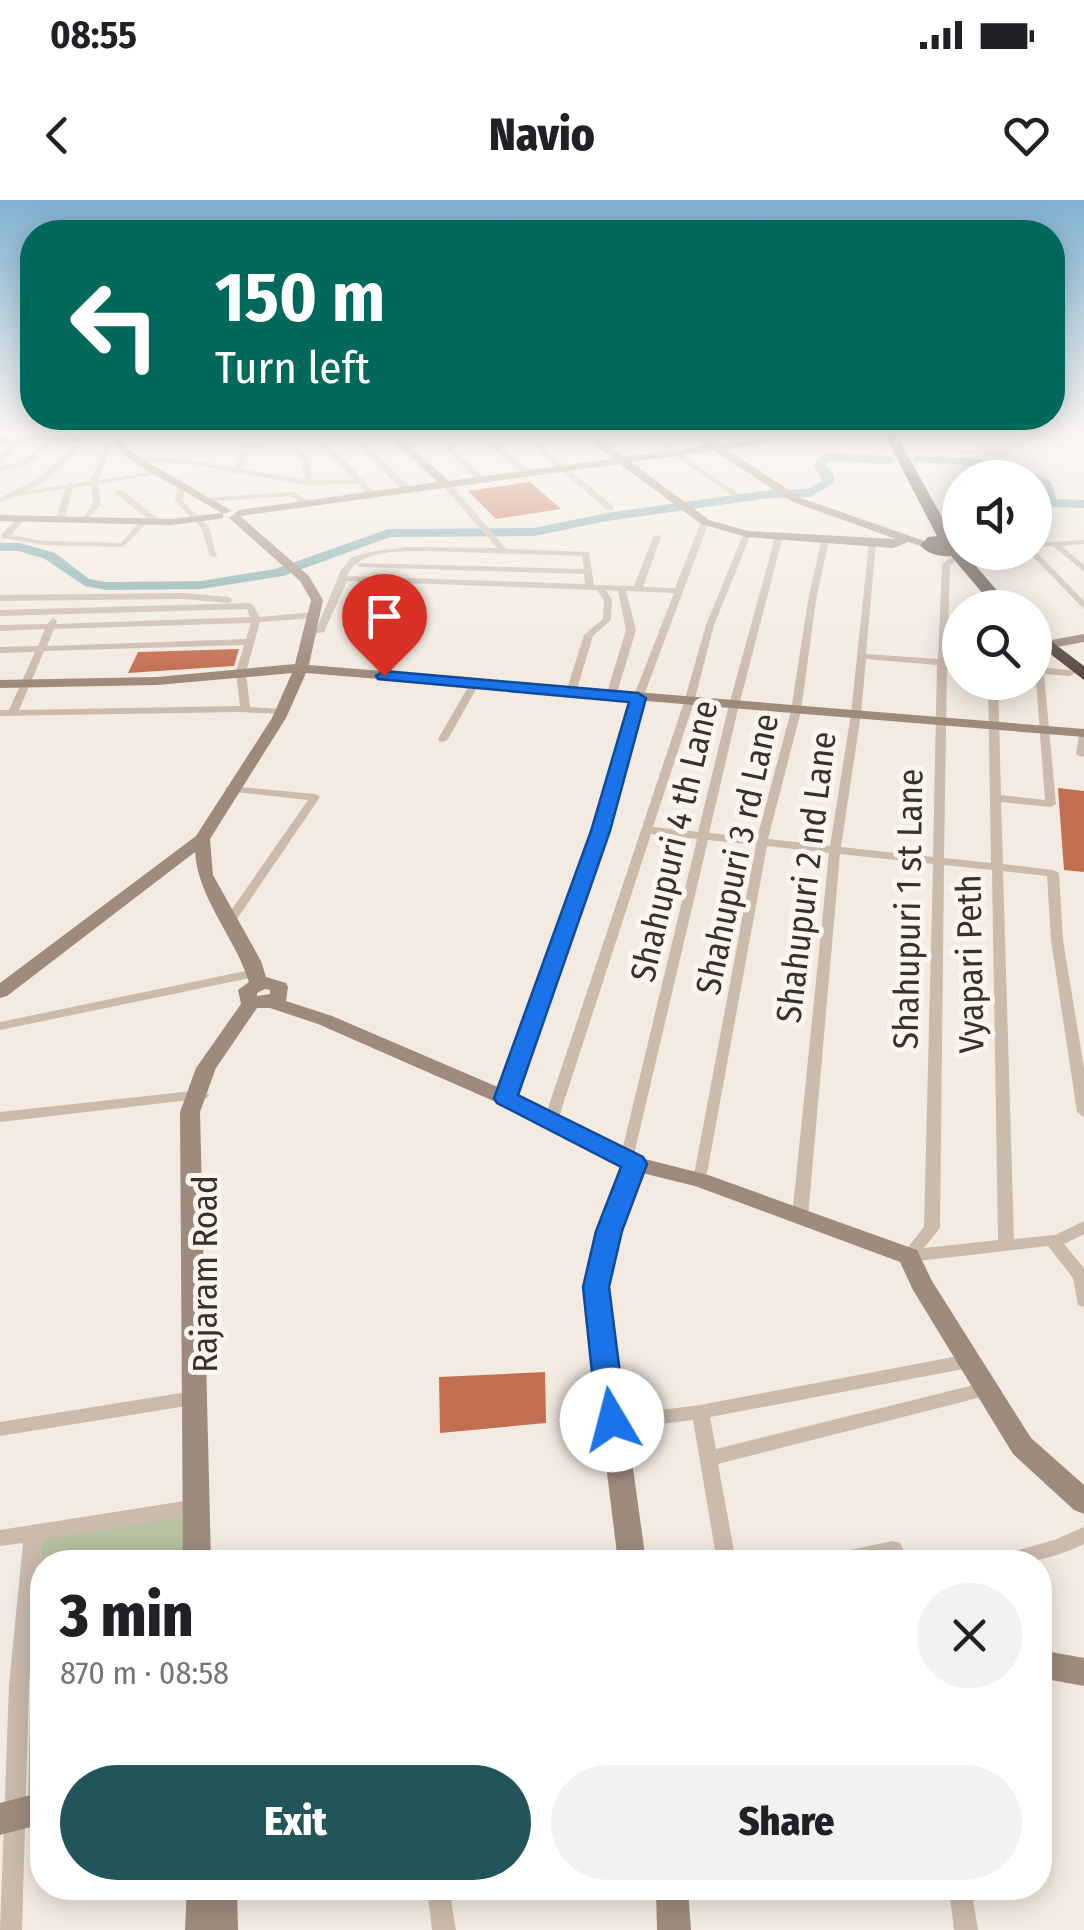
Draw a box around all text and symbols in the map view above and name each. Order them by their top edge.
text: 08:55 [50,12,137,58]
icon: back [30,108,85,163]
text: Navio [489,108,595,162]
icon: heart [999,108,1054,163]
text: 150 m [215,256,385,340]
icon: left [50,260,180,390]
text: Turn left [215,341,370,395]
map controls [942,460,1052,700]
button: sound [942,460,1052,570]
pin [342,574,427,677]
icon: arrive [357,589,412,644]
button: search [942,590,1052,700]
street label: Shahupuri 4 th Lane [621,696,727,986]
street label: Shahupuri 3 rd Lane [687,710,787,998]
street label: Shahupuri 2 nd Lane [767,729,845,1025]
street label: Shahupuri 1 st Lane [885,768,931,1050]
street label: Vyapari Peth [947,874,993,1054]
street label: Rajaram Road [184,1175,226,1373]
position arrow [560,1368,664,1472]
text: 3 min [60,1580,193,1652]
button: close [917,1583,1022,1688]
text: 870 m · 08:58 [60,1654,229,1692]
button: Exit [60,1765,531,1880]
button: Share [551,1765,1022,1880]

